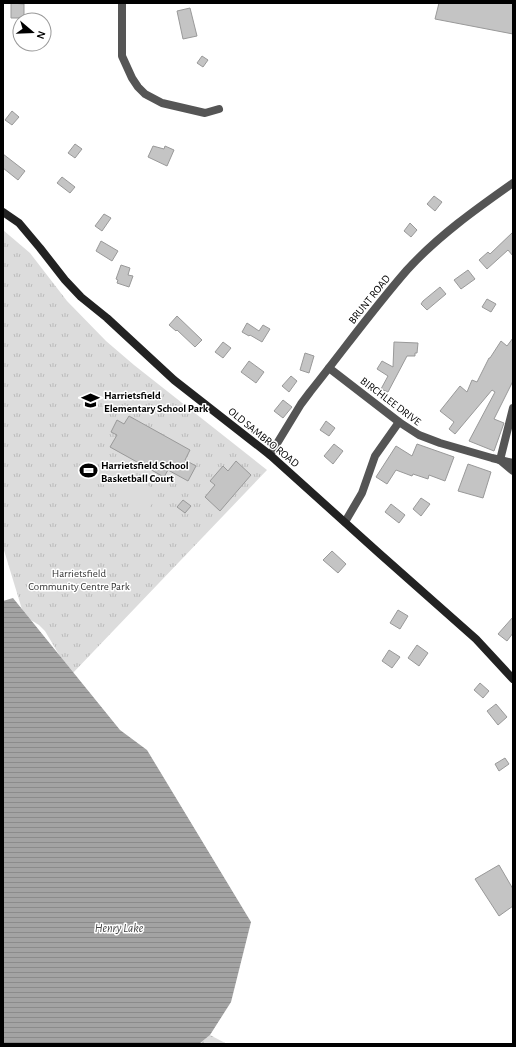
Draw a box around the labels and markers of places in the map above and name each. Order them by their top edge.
place label: Harrietsfield Elementary School Park [104,390,209,414]
school or university icon: Harrietsfield Elementary School Park [81,391,101,411]
place label: Harrietsfield School Basketball Court [101,460,189,484]
sports icon: Harrietsfield School Basketball Court [78,461,98,481]

